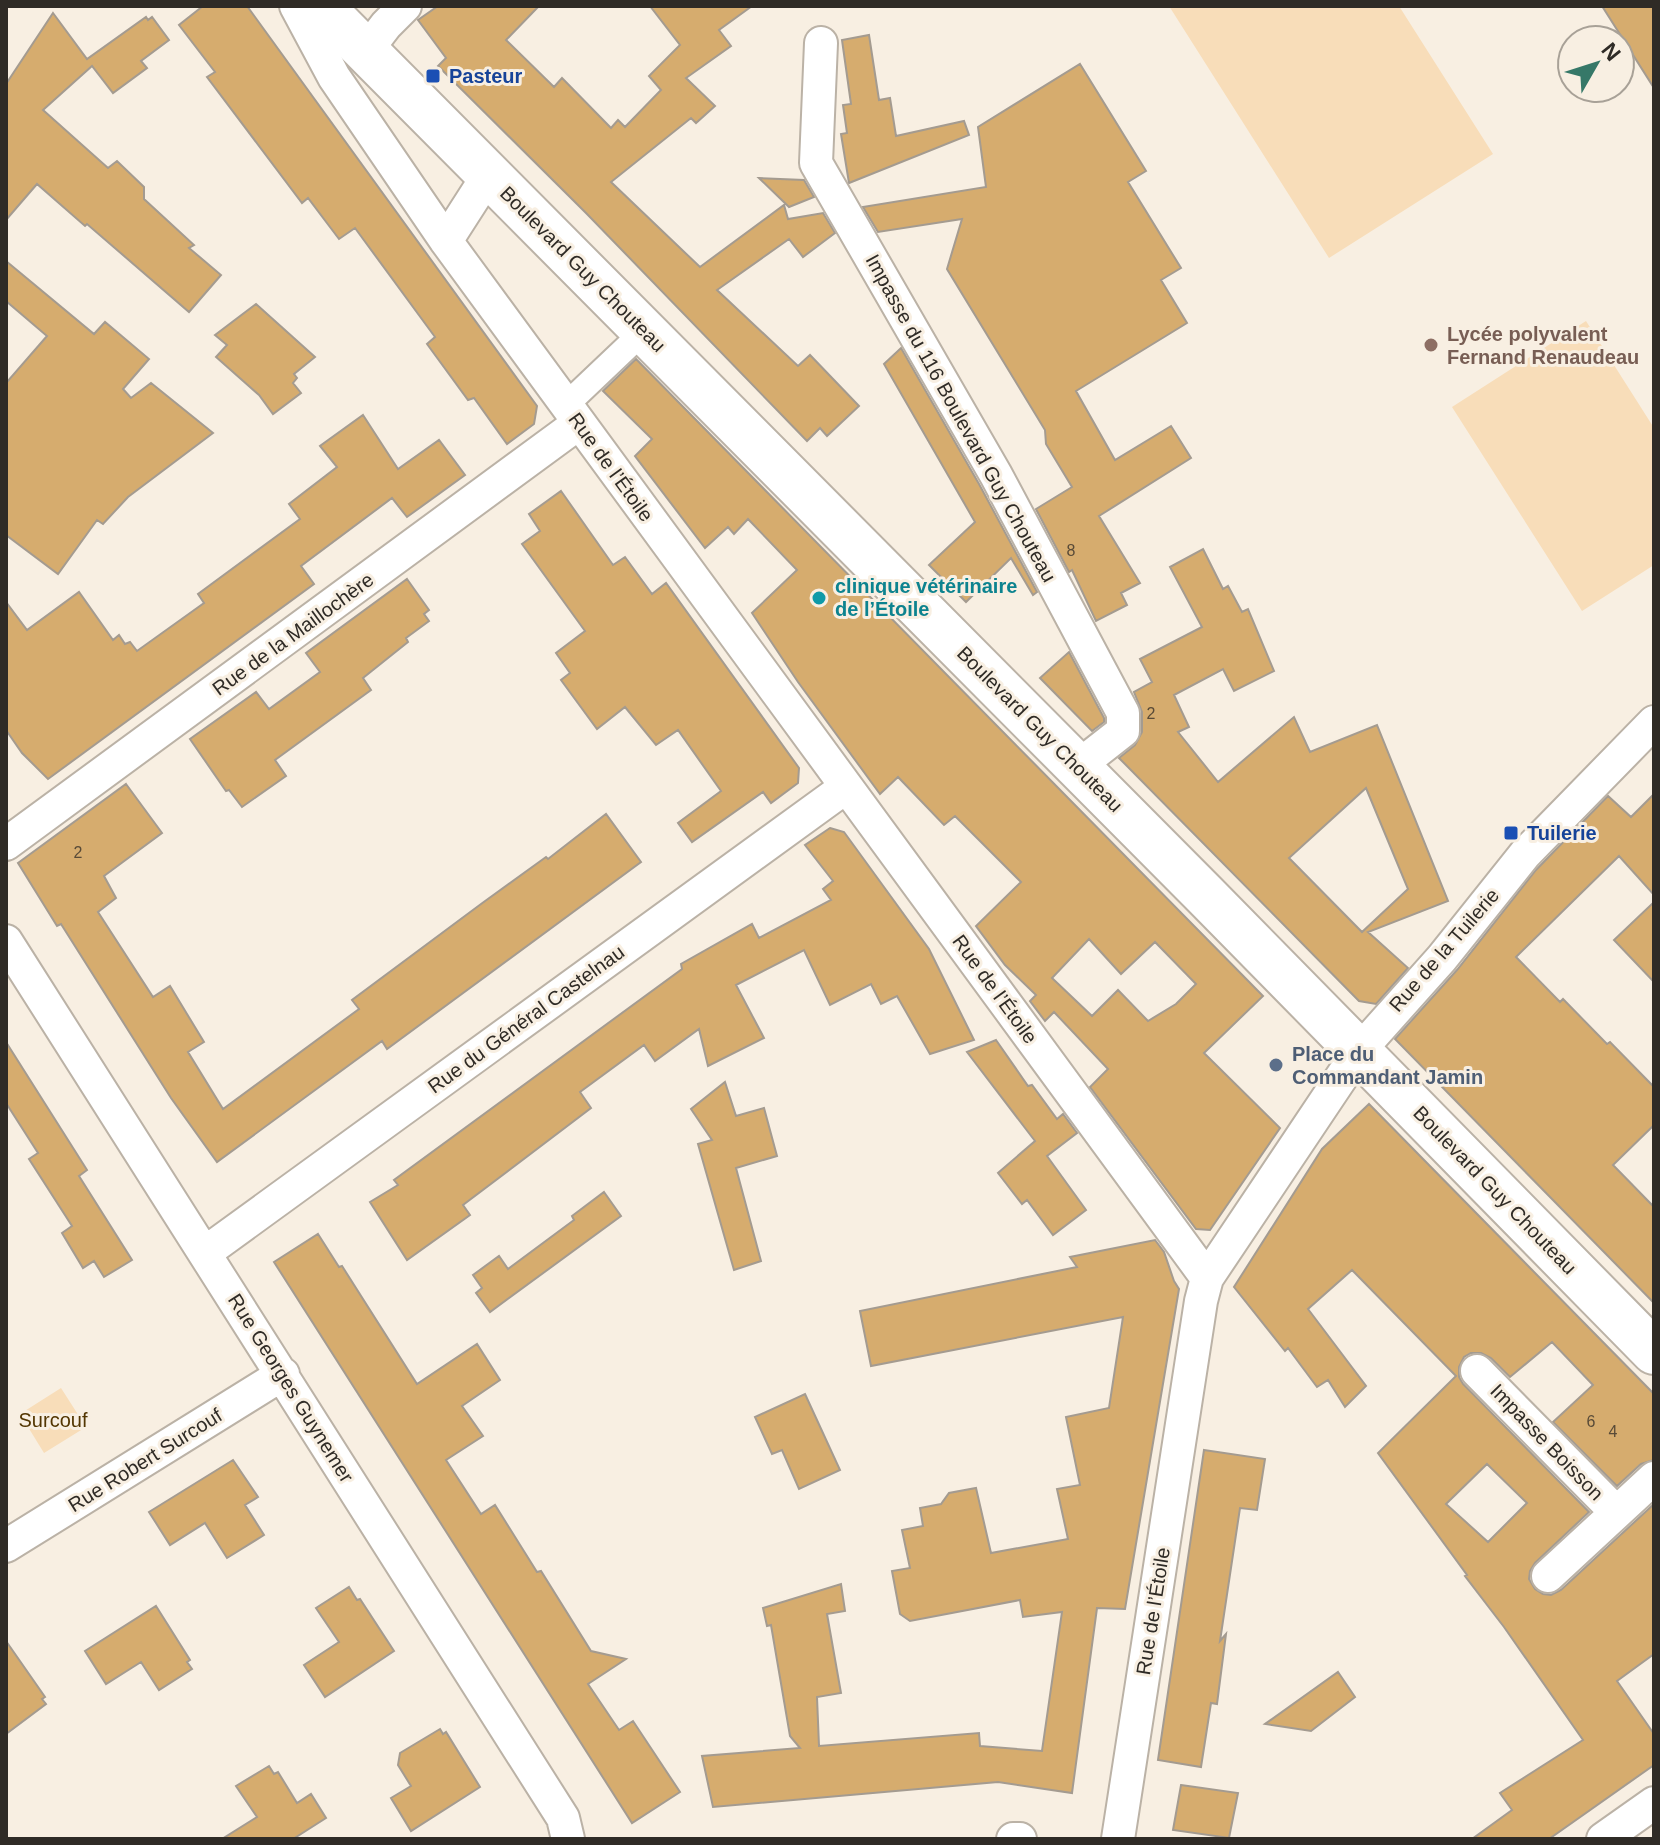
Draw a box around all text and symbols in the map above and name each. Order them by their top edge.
north arrow [1556,24,1636,104]
text: N [1596,38,1626,66]
place label: Pasteur [449,65,523,87]
marker: Pasteur [424,67,442,85]
street label: Boulevard Guy Chouteau [496,182,670,356]
street label: Impasse du 116 Boulevard Guy Chouteau [861,250,1061,586]
place label: Lycée polyvalent Fernand Renaudeau [1447,323,1639,368]
marker: Lycée polyvalent Fernand Renaudeau [1422,336,1440,354]
street label: Rue de l’Étoile [564,408,658,526]
house number: 8 [1067,542,1076,559]
street label: Rue de la Maillochère [208,568,378,700]
place label: clinique vétérinaire de l’Étoile [835,575,1017,620]
marker: clinique vétérinaire de l’Étoile [810,589,828,607]
street label: Boulevard Guy Chouteau [953,642,1127,816]
house number: 2 [1147,705,1156,722]
place label: Tuilerie [1527,822,1597,844]
marker: Tuilerie [1502,824,1520,842]
house number: 2 [74,844,83,861]
street label: Rue de la Tuilerie [1385,884,1503,1016]
street label: Rue de l’Étoile [948,930,1042,1048]
street label: Rue du Général Castelnau [424,940,628,1098]
place label: Place du Commandant Jamin [1292,1043,1483,1088]
marker: Place du Commandant Jamin [1267,1056,1285,1074]
street label: Boulevard Guy Chouteau [1409,1102,1581,1278]
street label: Rue Georges Guynemer [224,1290,358,1486]
street label: Impasse Boisson [1486,1380,1608,1504]
street label: Rue Robert Surcouf [64,1404,226,1516]
park label: Surcouf [19,1409,88,1431]
house number: 6 [1587,1413,1596,1430]
house number: 4 [1609,1423,1618,1440]
street label: Rue de l’Étoile [1132,1546,1174,1676]

